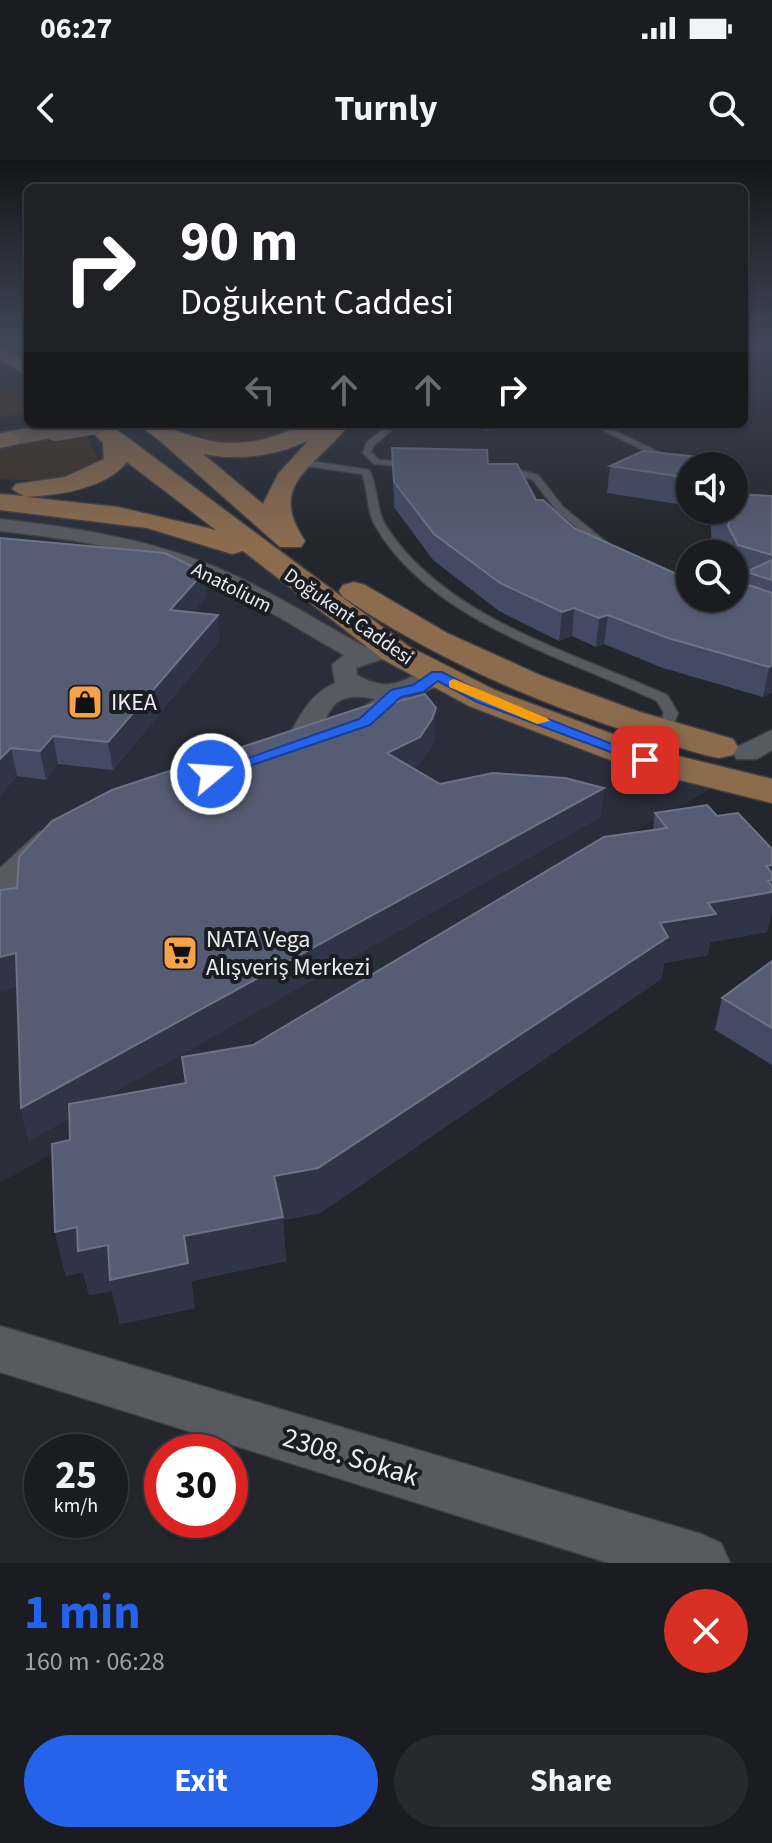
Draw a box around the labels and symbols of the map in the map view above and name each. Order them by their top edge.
street label: Anatolium [187,556,276,620]
street label: Doğukent Caddesi [278,562,419,672]
shop icon: IKEA [66,683,104,721]
place label: IKEA [111,685,157,720]
pin [611,726,679,794]
position arrow [169,732,253,816]
place label: NATA Vega Alışveriş Merkezi [206,922,370,985]
supermarket icon: NATA Vega Alışveriş Merkezi [161,934,199,972]
street label: 2308. Sokak [278,1417,424,1497]
speed limit sign: 30 [144,1434,248,1538]

